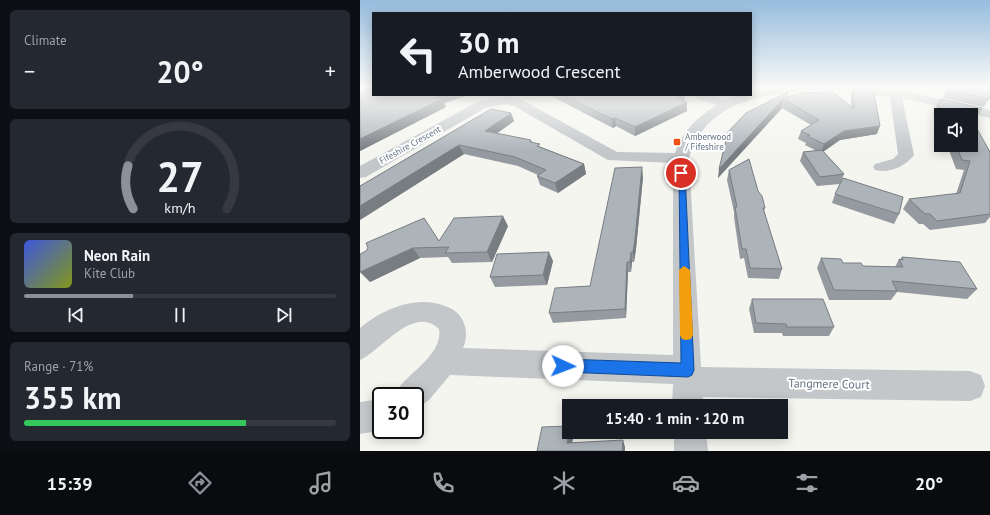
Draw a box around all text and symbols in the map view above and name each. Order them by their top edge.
text: 30 m [458,24,519,61]
icon: left [392,28,444,80]
text: Climate [24,32,67,49]
text: 20° [156,52,204,91]
text: − [24,57,35,85]
text: + [325,57,336,85]
text: Amberwood Crescent [458,60,621,83]
map controls [934,108,978,152]
button: sound [934,108,978,152]
street label: Fifeshire Crescent [377,123,442,166]
place label: Amberwood / Fifeshire [684,131,731,152]
marker: Amberwood / Fifeshire [672,137,682,147]
text: 27 [156,150,204,203]
pin [664,156,698,190]
icon: arrive [670,162,692,184]
text: km/h [164,198,196,217]
text: Neon Rain [84,246,150,265]
text: Kite Club [84,265,135,282]
icon: previous [65,304,87,326]
icon: pause [169,304,191,326]
icon: next [273,304,295,326]
position arrow [542,345,584,387]
text: Range · 71% [24,358,93,375]
street label: Tangmere Court [788,375,870,392]
text: 355 km [24,378,122,417]
speed limit sign: 30 [372,387,424,439]
text: 15:40 · 1 min · 120 m [606,409,744,428]
icon: directions [186,469,214,497]
icon: music [307,469,335,497]
icon: phone [429,469,457,497]
icon: climate [550,469,578,497]
icon: car [672,469,700,497]
icon: filters [793,469,821,497]
text: 15:39 [47,472,92,495]
text: 20° [915,472,943,495]

